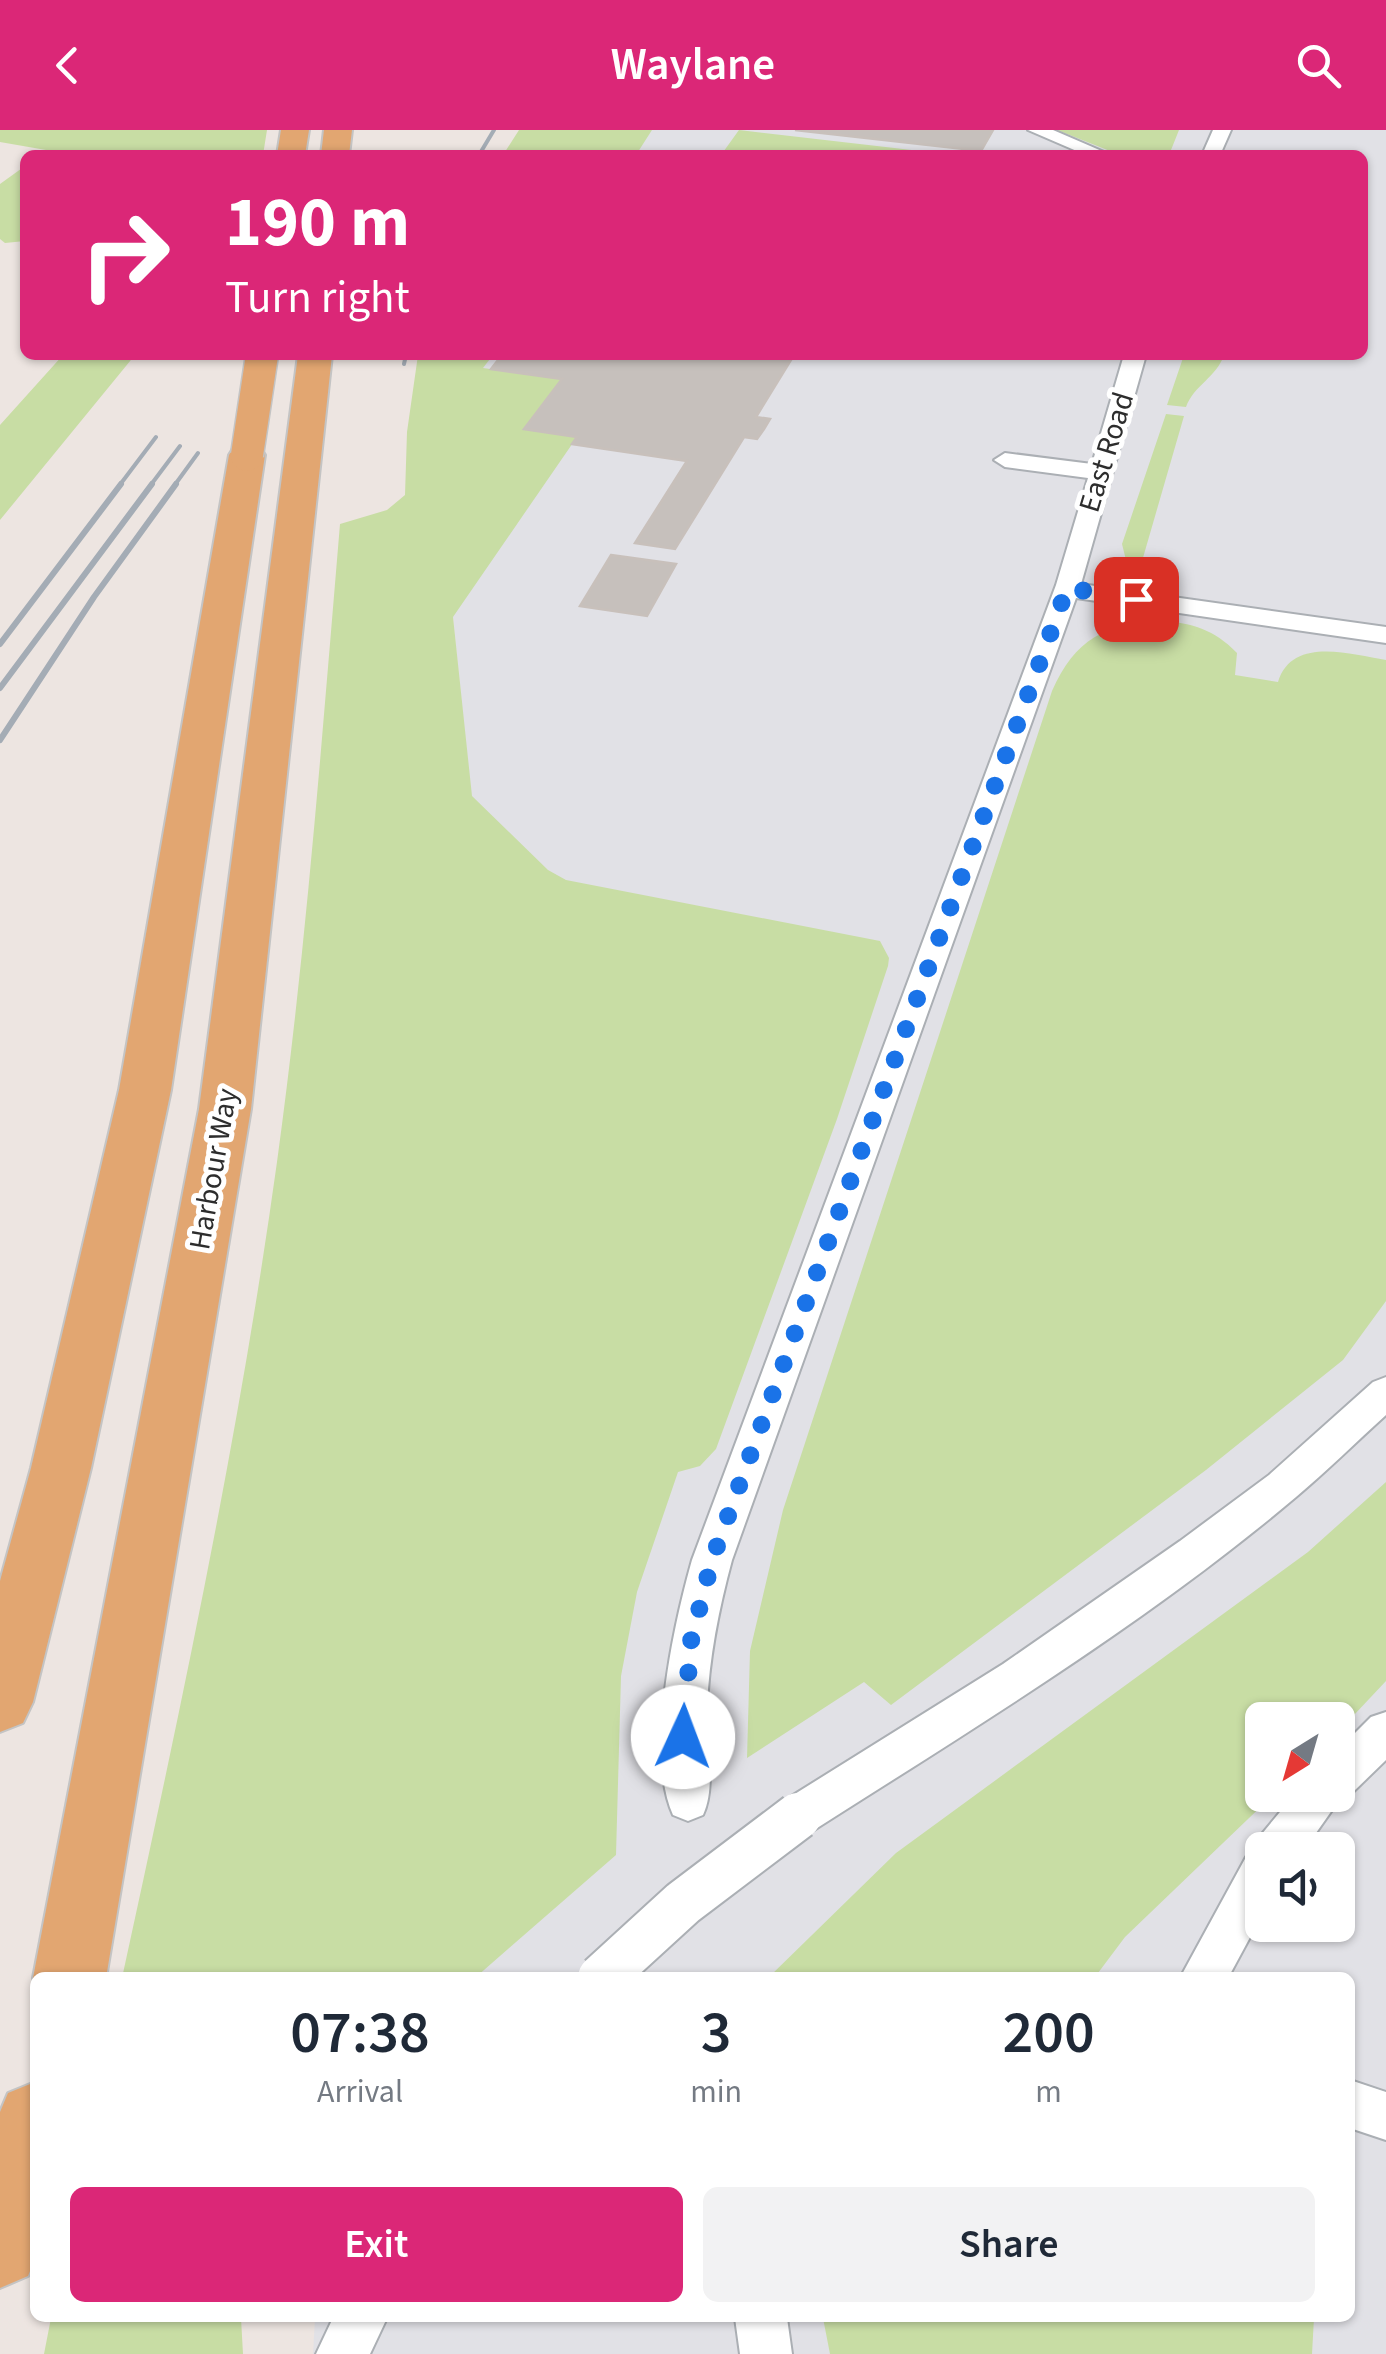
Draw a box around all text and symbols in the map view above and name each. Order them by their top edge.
text: Waylane [611,33,775,97]
icon: back [40,38,95,93]
icon: search [1291,38,1346,93]
text: 190 m [225,173,410,273]
icon: right [60,190,190,320]
text: Turn right [225,266,410,330]
street label: East Road [1068,387,1145,517]
pin [1094,557,1179,642]
icon: arrive [1109,572,1164,627]
street label: Harbour Way [178,1085,249,1253]
position arrow [631,1685,735,1789]
north arrow [1245,1702,1355,1812]
map controls [1245,1702,1355,1942]
button: sound [1245,1832,1355,1942]
text: 07:38 [290,1991,430,2076]
text: 3 [701,1991,732,2076]
text: 200 [1002,1991,1095,2076]
text: Arrival [317,2069,403,2115]
text: min [690,2069,742,2115]
text: m [1035,2069,1062,2115]
button: Exit [70,2187,683,2302]
button: Share [703,2187,1315,2302]

